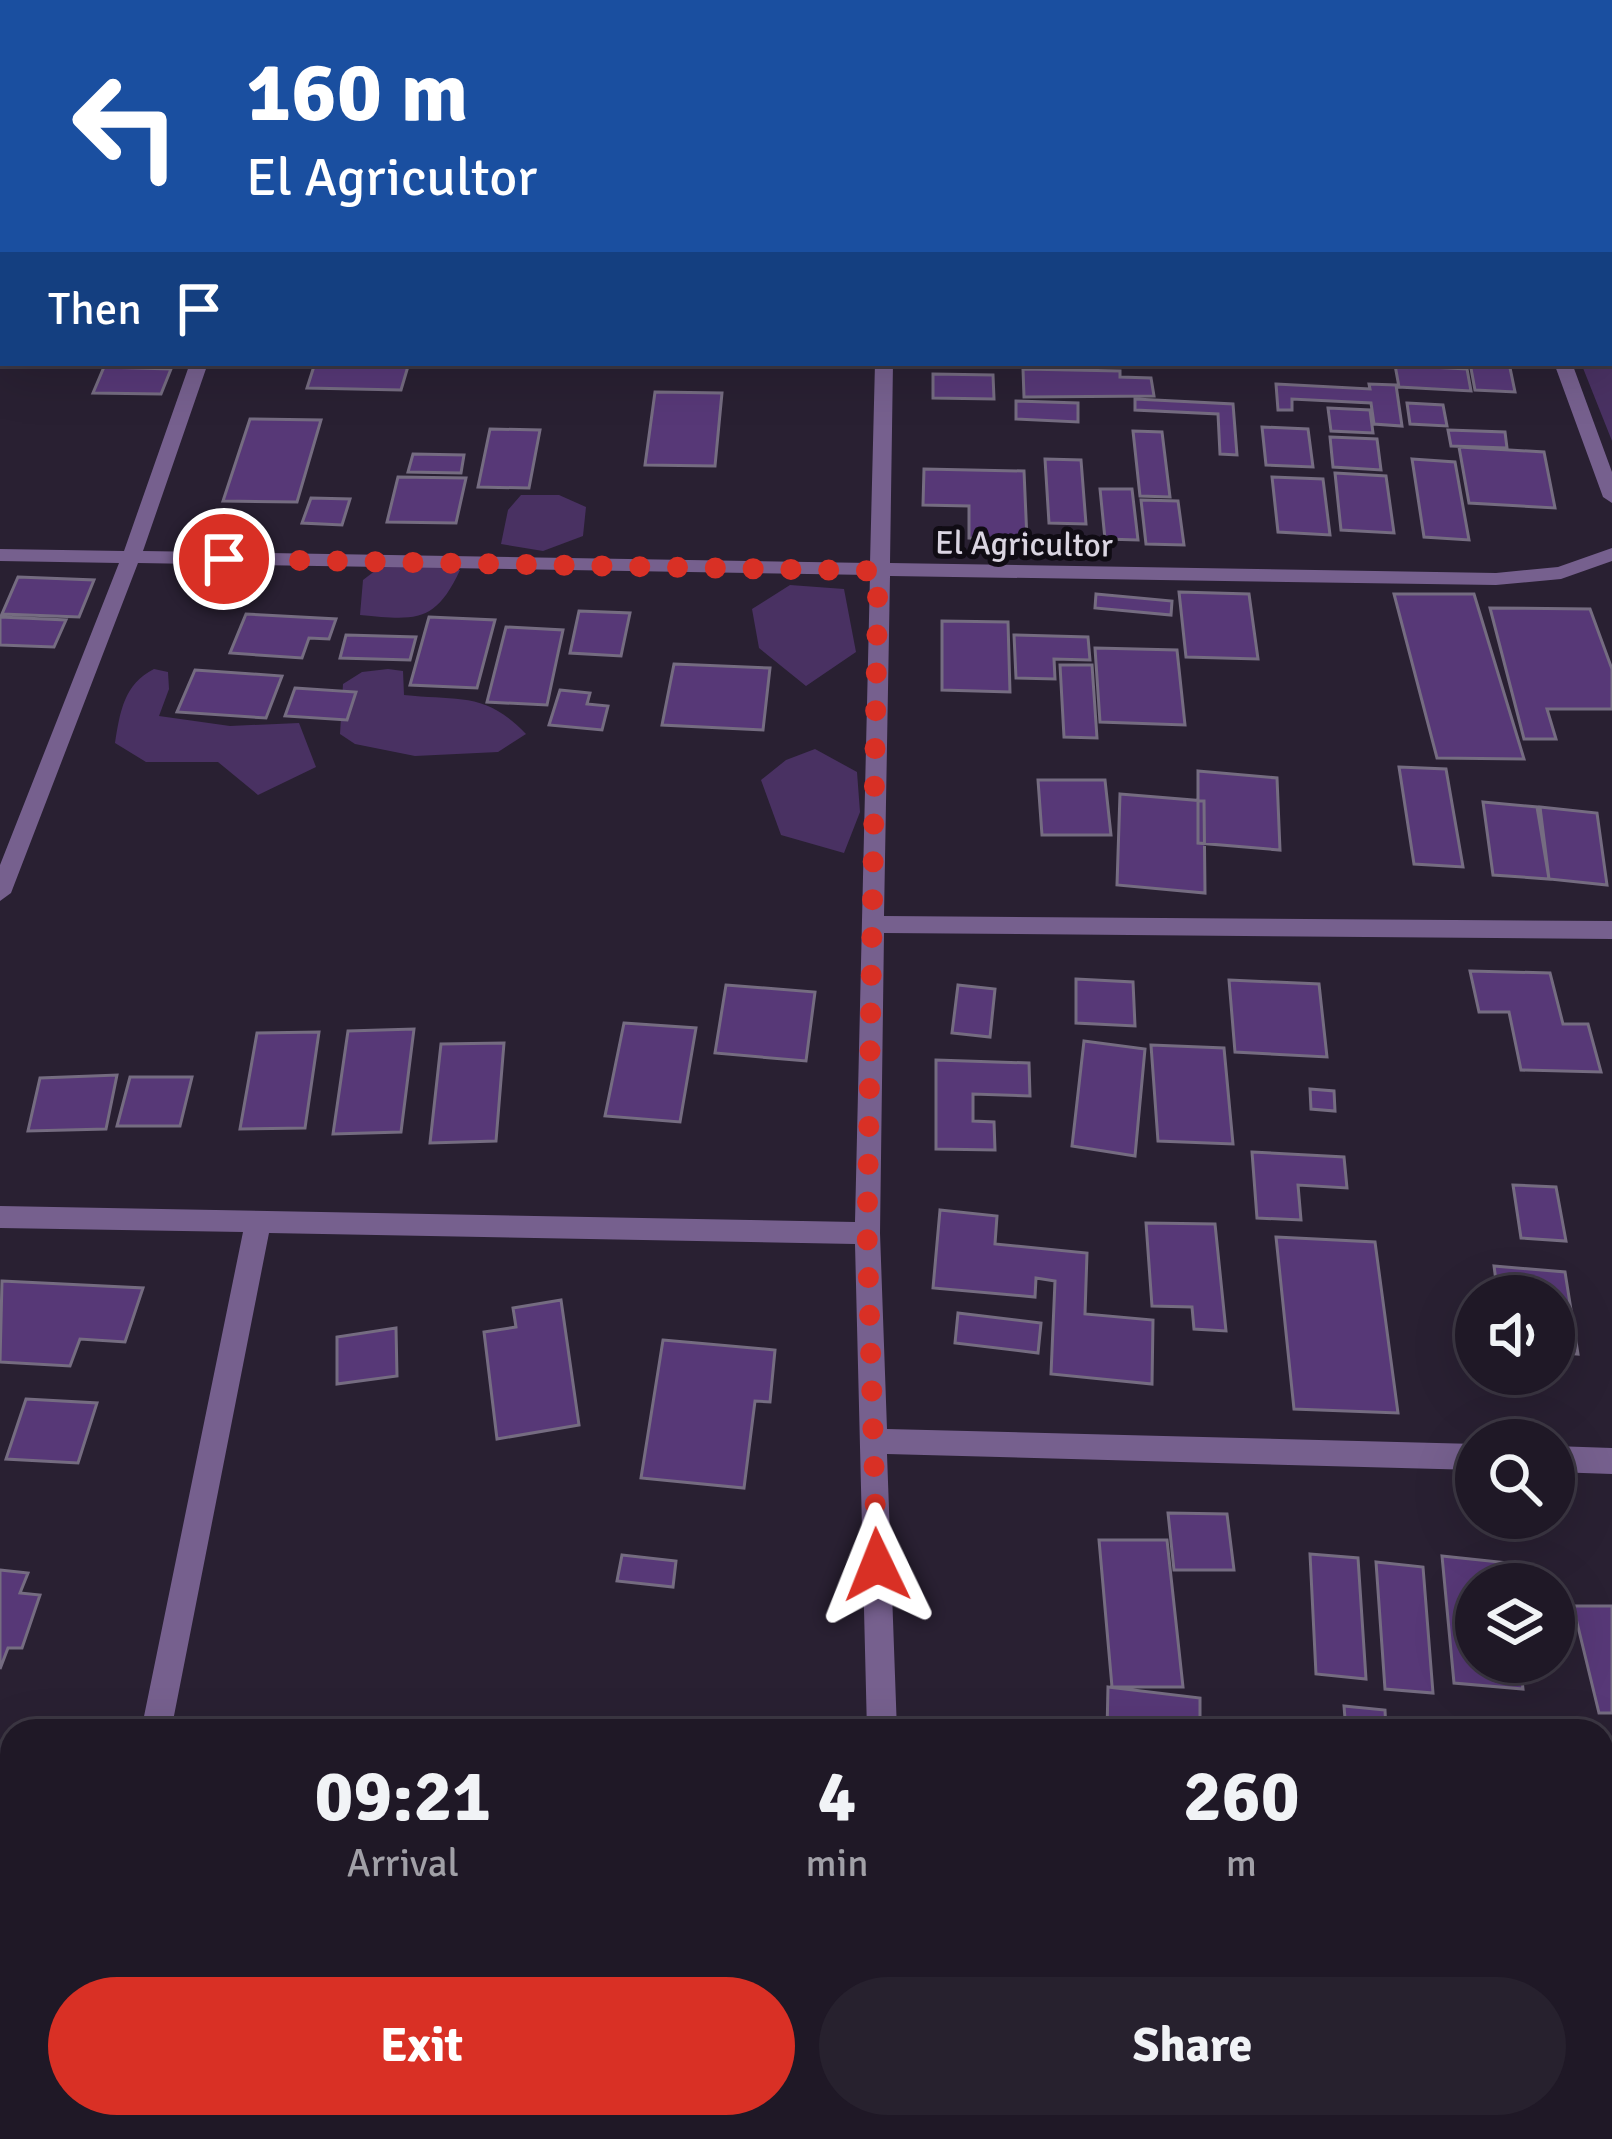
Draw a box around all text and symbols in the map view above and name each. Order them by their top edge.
text: 160 m [246,41,468,145]
icon: left [48,48,204,204]
text: El Agricultor [246,144,537,211]
icon: arrive [166,276,232,342]
text: Then [48,282,142,337]
pin [173,508,275,610]
street label: El Agricultor [935,522,1113,567]
icon: arrive [191,526,257,592]
map controls [1455,1275,1575,1683]
button: sound [1455,1275,1575,1395]
button: search [1455,1419,1575,1539]
position arrow [814,1502,940,1628]
button: layers [1455,1563,1575,1683]
text: 09:21 [314,1752,491,1841]
text: 4 [818,1752,856,1841]
text: 260 [1183,1752,1300,1841]
text: Arrival [347,1839,459,1887]
text: min [806,1839,869,1887]
text: m [1226,1839,1257,1887]
button: Exit [48,1977,795,2115]
button: Share [819,1977,1566,2115]

